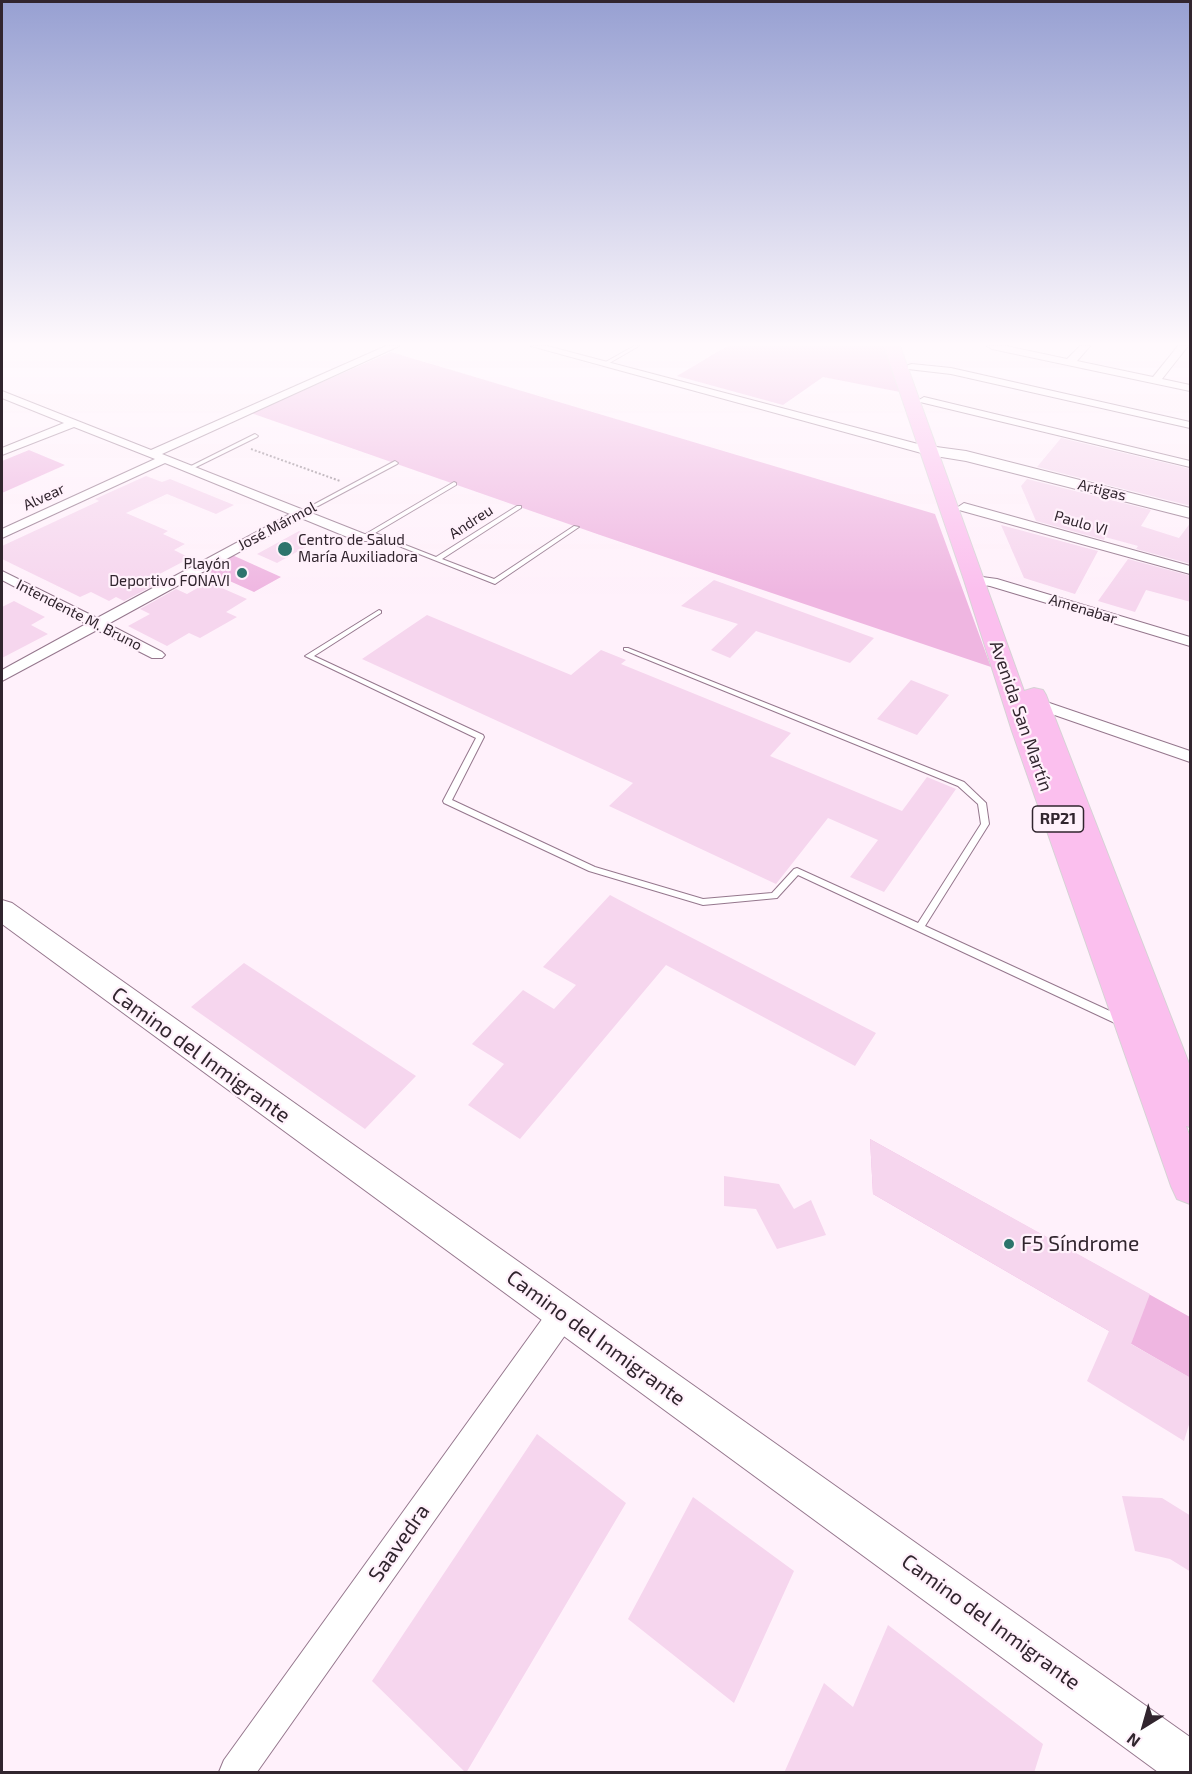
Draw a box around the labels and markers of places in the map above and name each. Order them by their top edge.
place label: Centro de Salud María Auxiliadora [298,531,418,566]
marker: Centro de Salud María Auxiliadora [276,540,294,558]
place label: Playón Deportivo FONAVI [109,555,230,590]
marker: Playón Deportivo FONAVI [235,566,249,580]
place label: F5 Síndrome [1021,1231,1139,1257]
marker: F5 Síndrome [1002,1237,1016,1251]

